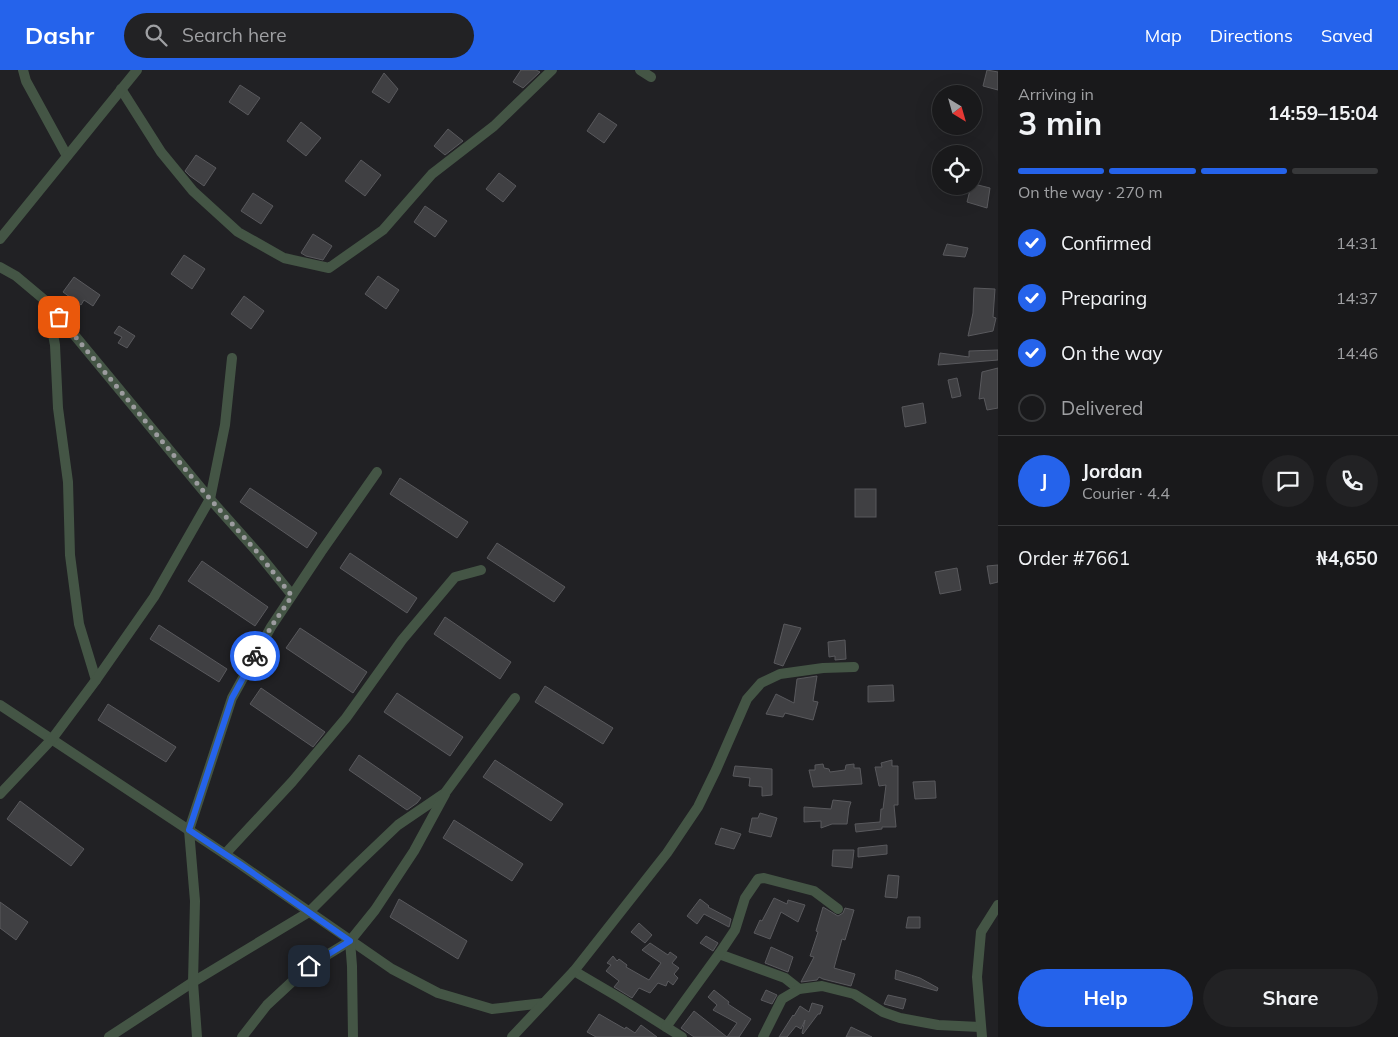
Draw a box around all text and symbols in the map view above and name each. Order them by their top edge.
search box [124,13,474,58]
text: Dashr [25,20,94,50]
icon: search [142,21,170,49]
text: Search here [182,23,287,47]
text: Map [1145,24,1182,47]
text: Directions [1210,24,1293,47]
text: Saved [1321,24,1373,47]
text: Arriving in [1018,84,1094,104]
north arrow [932,85,982,135]
map controls [932,85,982,195]
text: 14:59–15:04 [1268,101,1378,125]
text: 3 min [1018,103,1102,143]
button: locate [932,145,982,195]
text: On the way · 270 m [1018,182,1163,202]
icon: check [1018,229,1046,257]
text: Confirmed [1061,231,1152,255]
text: 14:31 [1336,233,1378,253]
icon: check [1018,284,1046,312]
text: Preparing [1061,286,1147,310]
text: 14:37 [1336,288,1378,308]
pin [38,296,80,338]
icon: bag [45,303,73,331]
icon: check [1018,339,1046,367]
text: On the way [1061,341,1163,365]
text: 14:46 [1336,343,1378,363]
text: Delivered [1061,396,1143,420]
button: chat [1262,455,1314,507]
button: phone [1326,455,1378,507]
text: Jordan [1082,459,1142,483]
text: J [1041,469,1047,493]
text: Courier · 4.4 [1082,483,1170,503]
text: Order #7661 [1018,546,1130,570]
text: ₦4,650 [1316,546,1378,570]
courier [230,631,280,681]
icon: bike [241,642,269,670]
pin [288,945,330,987]
icon: home [295,952,323,980]
button: Help [1018,969,1193,1027]
button: Share [1203,969,1378,1027]

